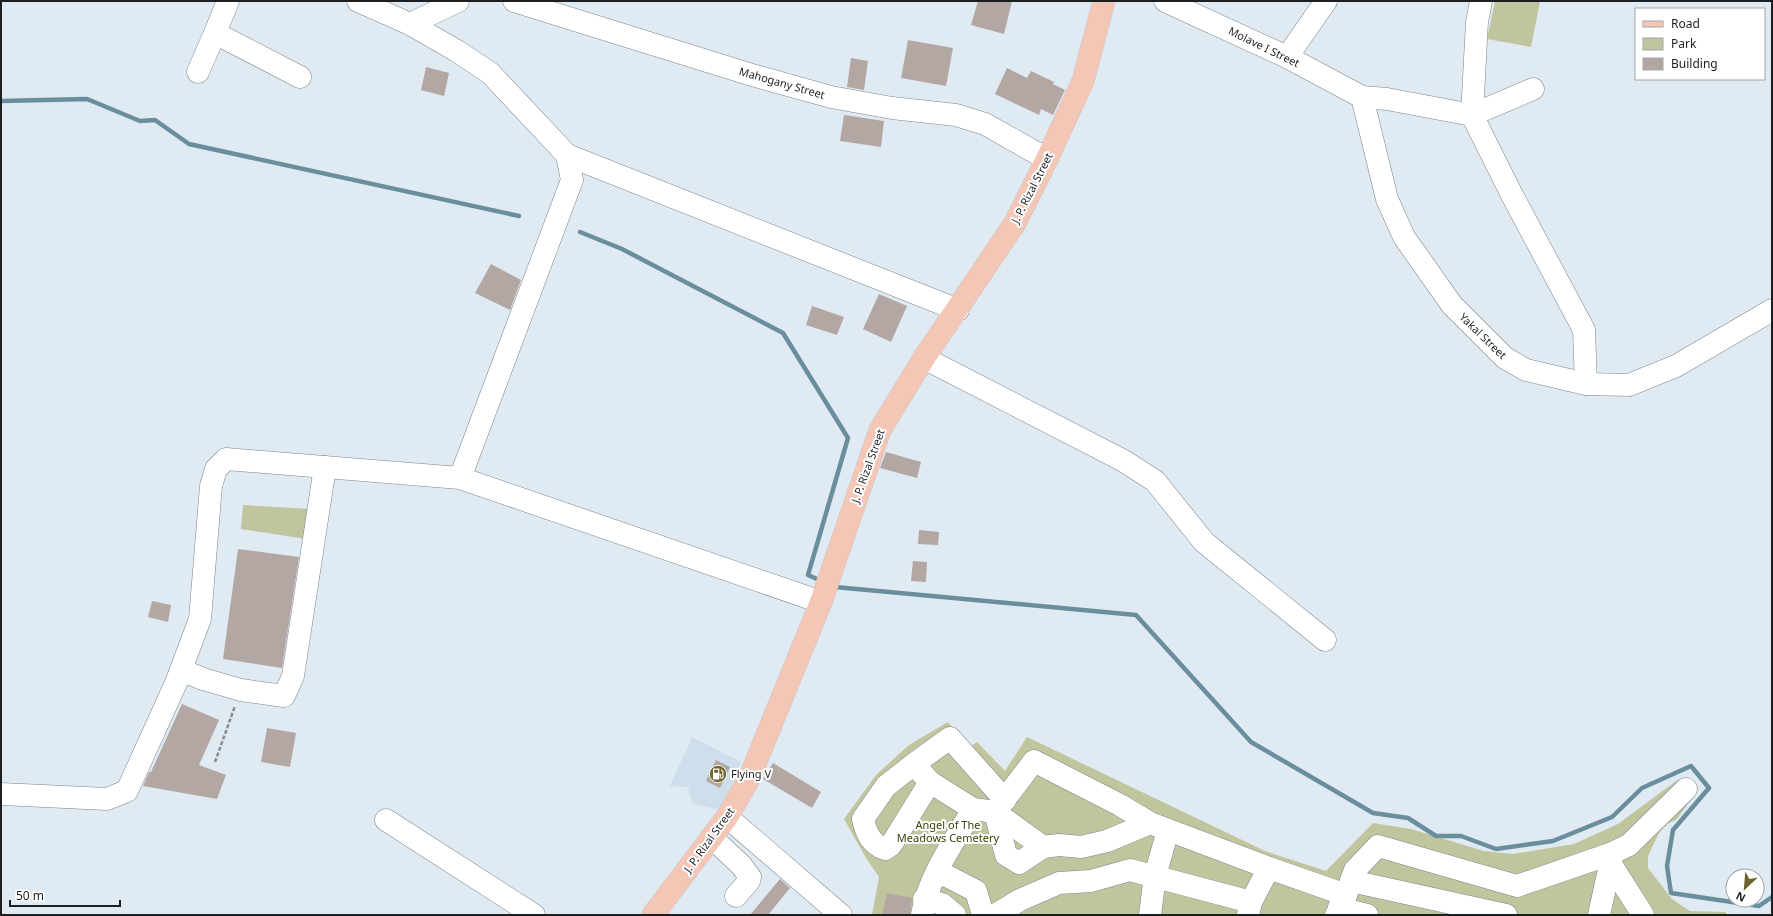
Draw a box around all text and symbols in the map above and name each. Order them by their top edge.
legend [1635,8,1765,80]
text: Road [1671,15,1700,32]
street label: Molave I Street [1226,23,1302,70]
text: Park [1671,35,1697,52]
text: Building [1671,55,1718,72]
street label: Mahogany Street [738,63,827,102]
street label: J. P. Rizal Street [1007,150,1056,226]
street label: Yakal Street [1456,309,1510,362]
street label: J. P. Rizal Street [847,427,888,506]
fuel station icon: Flying V [708,764,728,784]
place label: Flying V [731,766,771,781]
street label: J. P. Rizal Street [679,804,737,876]
park label: Angel of The Meadows Cemetery [897,817,1000,845]
north arrow [1725,868,1765,908]
scale bar [10,882,120,908]
text: 50 m [16,887,44,904]
text: N [1733,889,1748,906]

